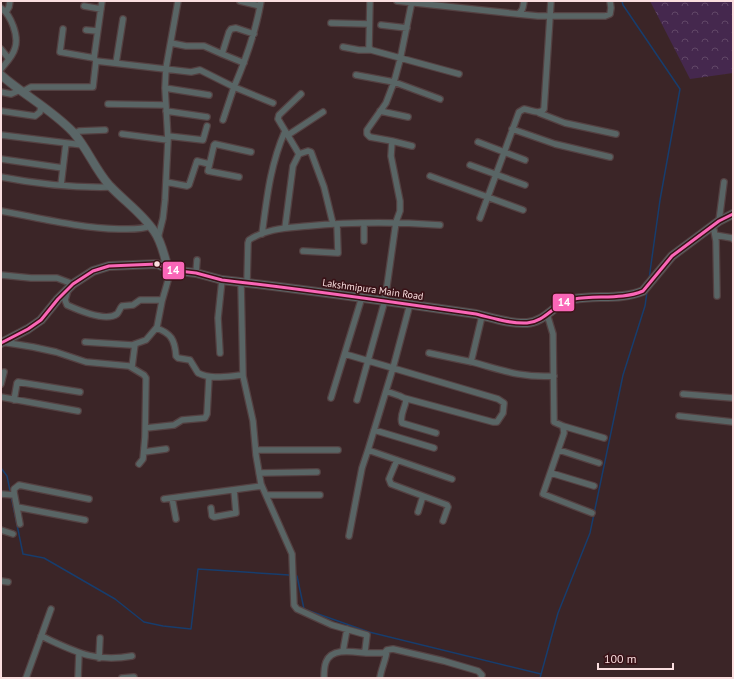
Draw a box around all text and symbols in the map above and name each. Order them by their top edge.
unlabelled marker [152,259,162,269]
line badge: 14 [162,261,185,280]
text: 14 [167,263,180,277]
street label: Lakshmipura Main Road [322,276,424,303]
line badge: 14 [552,293,575,312]
text: 14 [558,295,571,309]
scale bar [598,645,673,671]
text: 100 m [604,651,637,666]

